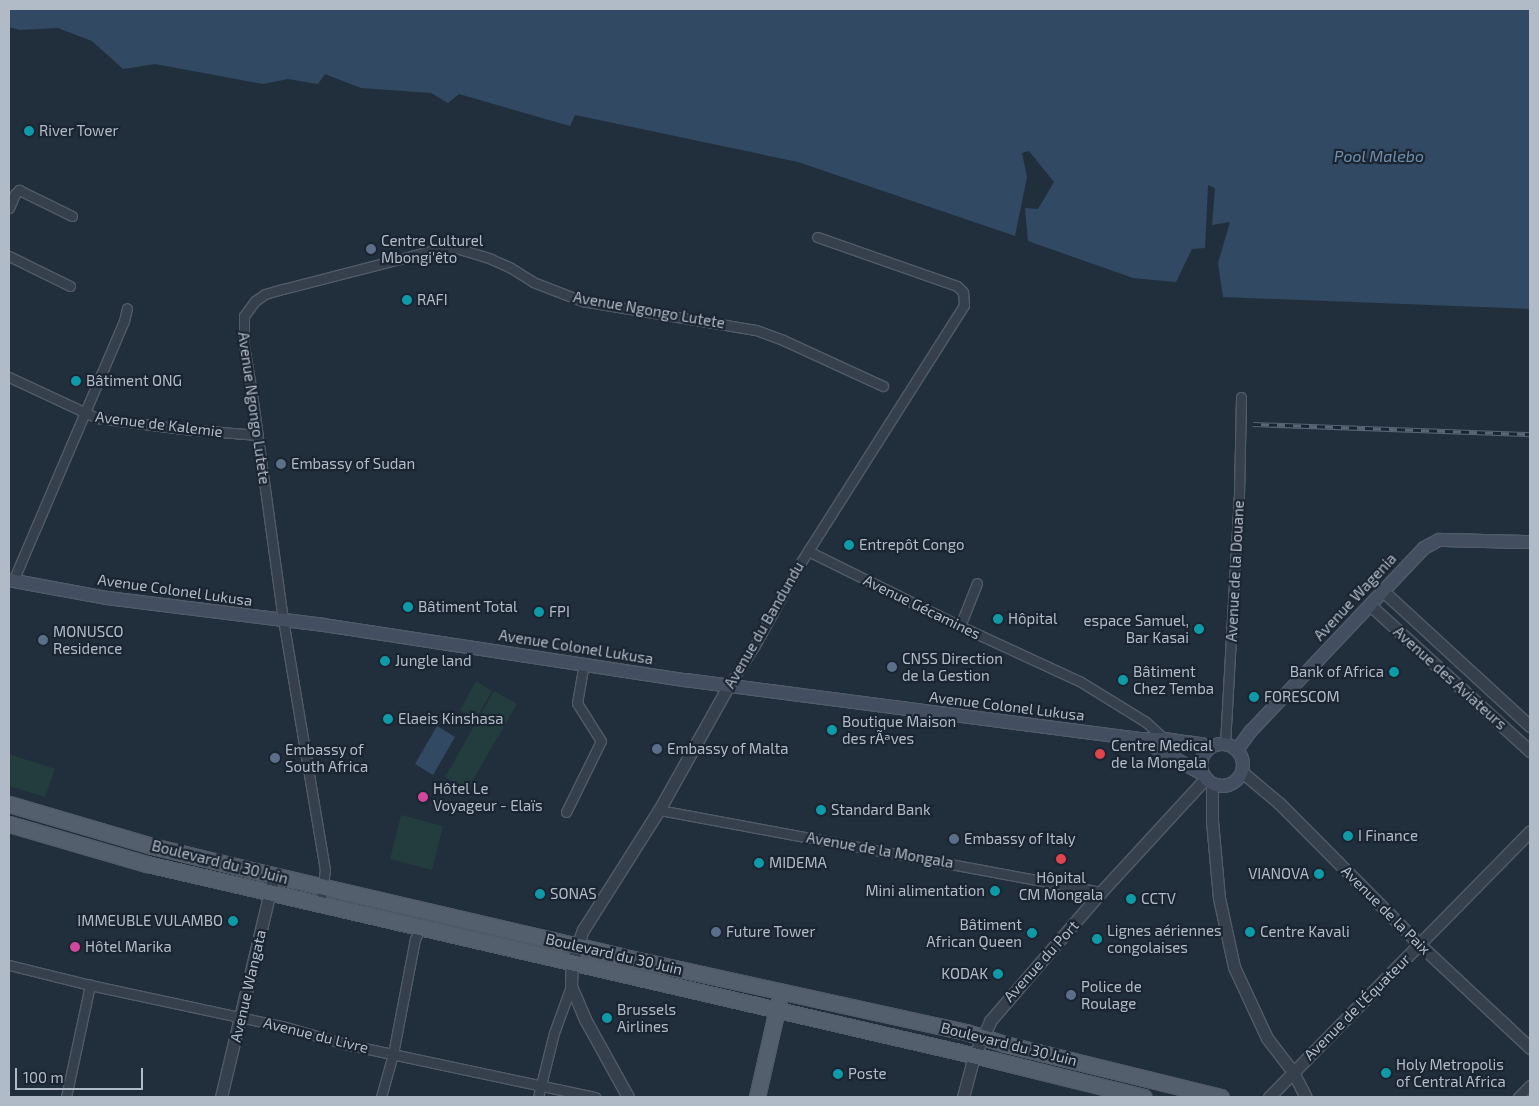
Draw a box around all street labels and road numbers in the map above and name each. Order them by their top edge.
street label: Avenue Ngongo Lutete [572,288,726,332]
street label: Avenue Ngongo Lutete [234,331,274,485]
street label: Avenue de Kalemie [94,407,224,441]
street label: Avenue de la Douane [1222,500,1248,642]
street label: Avenue Wagenia [1310,550,1400,644]
street label: Avenue du Bandundu [720,558,808,692]
street label: Avenue Colonel Lukusa [96,570,254,610]
street label: Avenue Gécamines [861,571,983,643]
street label: Avenue des Aviateurs [1390,622,1510,734]
street label: Avenue Colonel Lukusa [497,626,655,668]
street label: Avenue Colonel Lukusa [928,688,1086,724]
street label: Avenue de la Mongala [805,828,955,872]
street label: Boulevard du 30 Juin [150,836,290,888]
street label: Avenue de la Paix [1338,862,1434,958]
street label: Avenue du Port [1000,917,1082,1005]
street label: Avenue Wangata [226,928,270,1044]
street label: Boulevard du 30 Juin [544,929,684,979]
street label: Avenue de l'Équateur [1300,950,1414,1064]
street label: Avenue du Livre [262,1013,370,1057]
street label: Boulevard du 30 Juin [939,1018,1079,1070]

